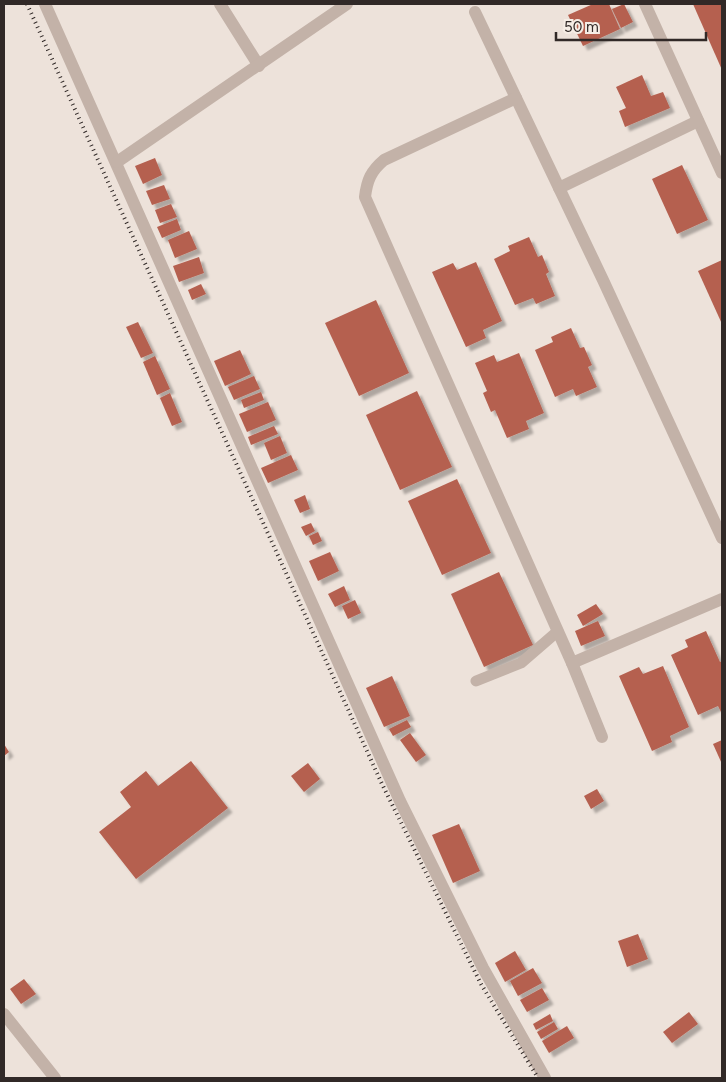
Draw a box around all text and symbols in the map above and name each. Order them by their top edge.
scale bar [556,10,706,42]
text: 50 m [564,18,599,36]

